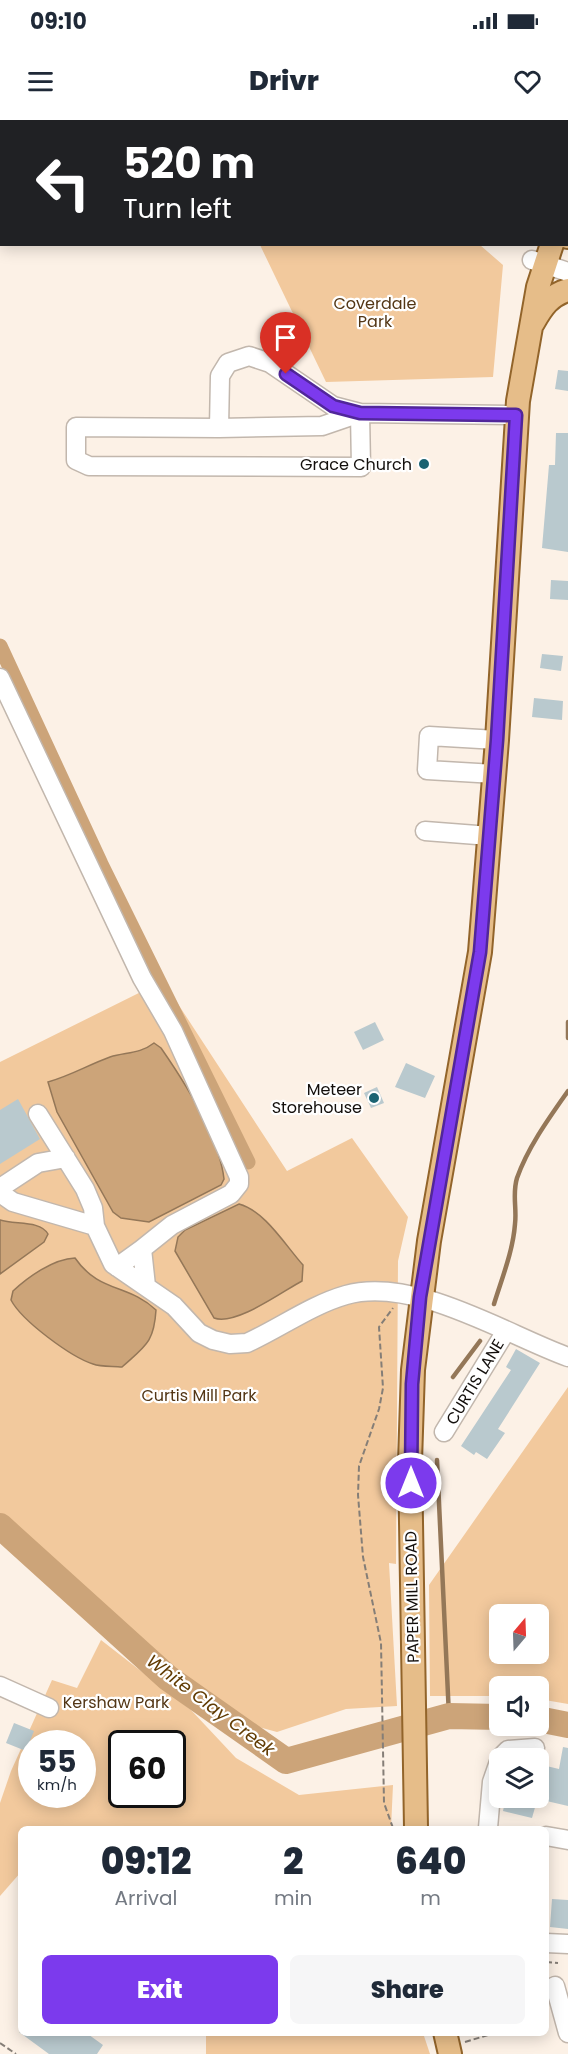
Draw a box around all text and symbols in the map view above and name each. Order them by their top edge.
text: 09:10 [30,6,87,37]
text: Drivr [249,62,319,99]
icon: menu [24,65,57,98]
icon: heart [511,65,544,98]
text: 520 m [123,134,255,193]
icon: left [24,144,102,222]
text: Turn left [123,190,232,227]
park label: Coverdale Park [334,292,417,333]
pin [260,312,311,374]
icon: arrive [269,321,302,354]
place label: Grace Church [300,453,412,476]
marker: Grace Church [417,457,431,471]
place label: Meteer Storehouse [272,1078,362,1119]
marker: Meteer Storehouse [367,1091,381,1105]
street label: CURTIS LANE [440,1335,510,1429]
park label: Curtis Mill Park [141,1384,257,1407]
position arrow [379,1451,443,1515]
street label: PAPER MILL ROAD [399,1531,425,1663]
north arrow [489,1604,549,1664]
map controls [489,1604,549,1808]
water label: White Clay Creek [142,1648,281,1762]
button: sound [489,1676,549,1736]
park label: Kershaw Park [63,1691,170,1714]
speed limit sign: 60 [108,1730,186,1808]
text: 55 [37,1740,76,1783]
button: layers [489,1748,549,1808]
text: km/h [37,1774,77,1795]
text: 09:12 [101,1836,191,1887]
text: 2 [283,1836,303,1887]
text: 640 [395,1836,466,1887]
text: Arrival [115,1884,178,1912]
text: min [274,1884,312,1912]
text: m [420,1884,441,1912]
button: Exit [42,1955,278,2024]
button: Share [290,1955,525,2024]

